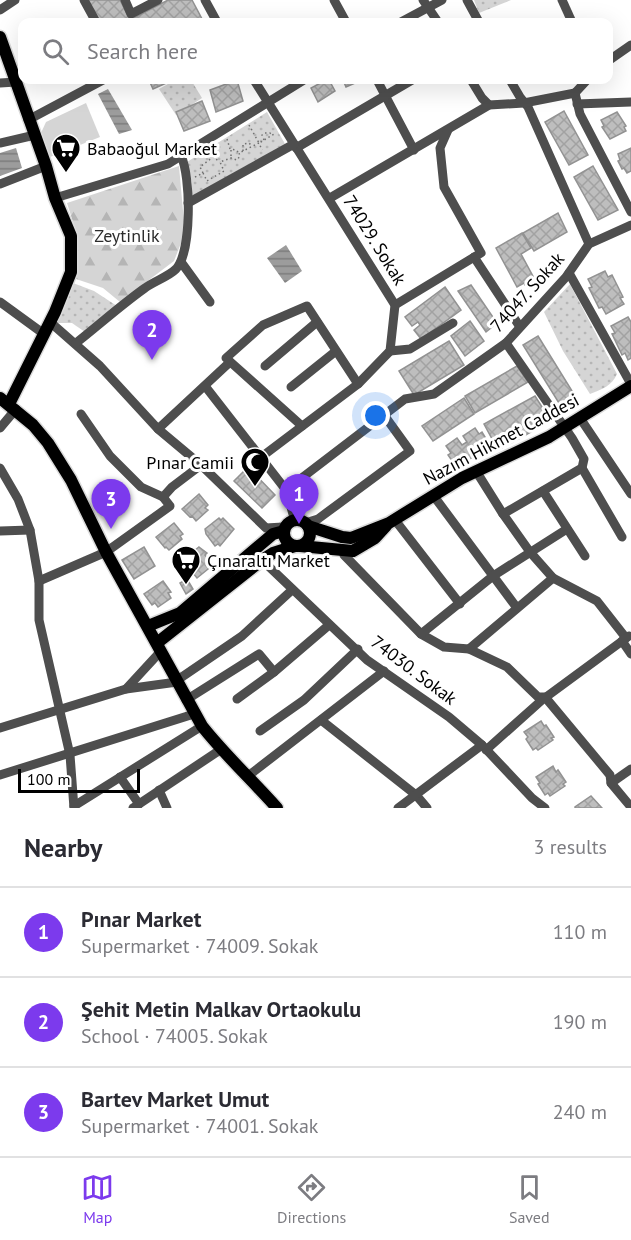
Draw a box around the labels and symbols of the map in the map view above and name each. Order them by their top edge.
supermarket icon: Babaoğul Market [50,132,82,174]
place label: Babaoğul Market [87,137,217,160]
street label: 74029. Sokak [338,191,412,290]
park label: Zeytinlik [94,224,160,247]
street label: 74047. Sokak [485,247,569,337]
pin: 2 [132,310,172,360]
street label: Nazım Hikmet Caddesi [419,388,583,490]
your location [361,401,390,430]
mosque icon: Pınar Camii [239,446,271,488]
place label: Pınar Camii [146,451,234,474]
pin: 1 [280,474,318,524]
pin: 3 [92,480,130,529]
supermarket icon: Çınaraltı Market [170,544,202,586]
place label: Çınaraltı Market [207,549,330,572]
street label: 74030. Sokak [366,630,462,710]
scale bar [18,766,140,794]

